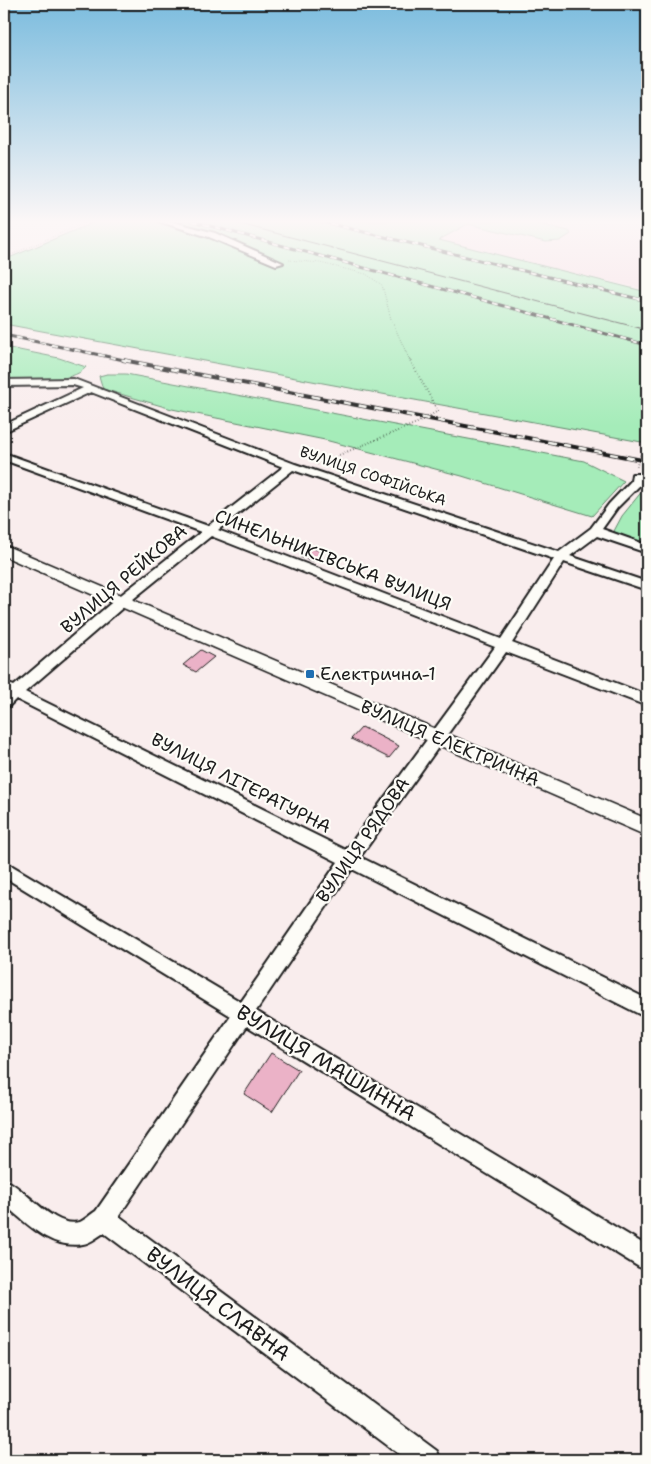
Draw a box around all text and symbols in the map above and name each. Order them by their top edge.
street label: ВУЛИЦЯ СОФІЙСЬКА [297,441,449,510]
street label: СИНЕЛЬНИКІВСЬКА ВУЛИЦЯ [211,504,455,616]
street label: ВУЛИЦЯ РЕЙКОВА [56,519,192,639]
place label: Електрична-1 [320,662,436,686]
marker: Електрична-1 [304,668,316,680]
street label: ВУЛИЦЯ ЕЛЕКТРИЧНА [357,694,543,792]
street label: ВУЛИЦЯ ЛІТЕРАТУРНА [147,727,335,839]
street label: ВУЛИЦЯ РЯДОВА [311,773,415,907]
street label: ВУЛИЦЯ МАШИННА [231,998,421,1128]
street label: ВУЛИЦЯ СЛАВНА [140,1241,296,1367]

